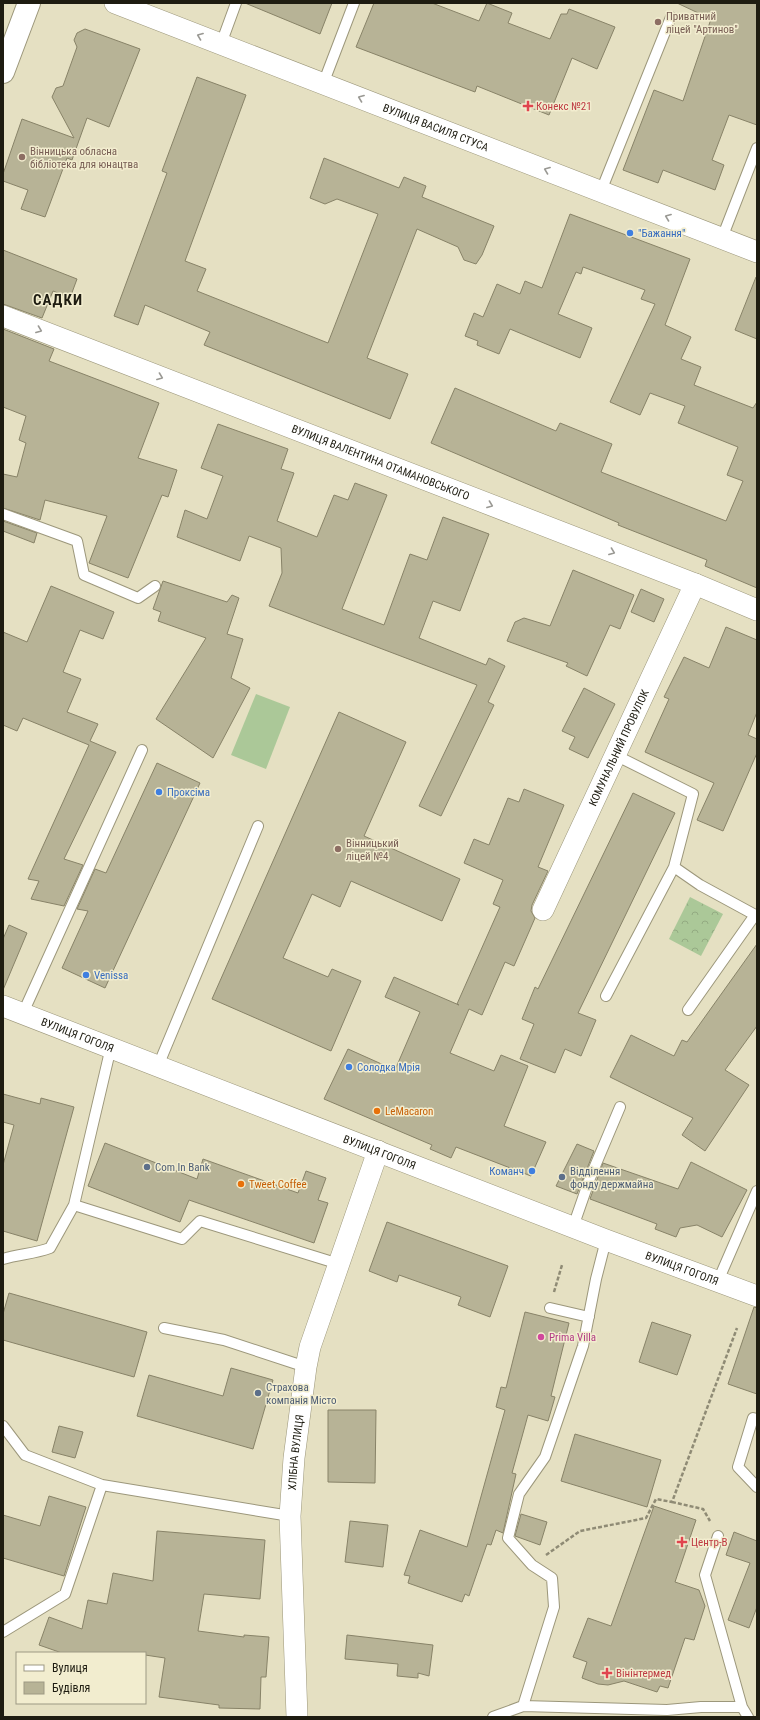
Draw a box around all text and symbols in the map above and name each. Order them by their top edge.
place label: Приватний ліцей "Артинов" [666,10,738,36]
marker: Приватний ліцей "Артинов" [653,17,663,27]
one-way arrow [197,33,204,41]
one-way arrow [357,95,364,103]
place label: Конекс №21 [536,100,592,113]
street label: ВУЛИЦЯ ВАСИЛЯ СТУСА [381,101,491,154]
marker: Конекс №21 [523,101,533,111]
place label: Вінницька обласна бібліотека для юнацтва [30,145,138,171]
marker: Вінницька обласна бібліотека для юнацтва [17,152,27,162]
one-way arrow [544,167,551,175]
one-way arrow [665,214,672,222]
place label: "Бажання" [638,227,685,240]
marker: "Бажання" [625,228,635,238]
district label: САДКИ [33,291,83,309]
one-way arrow [36,325,43,333]
one-way arrow [156,372,164,380]
street label: ВУЛИЦЯ ВАЛЕНТИНА ОТАМАНОВСЬКОГО [290,422,471,503]
one-way arrow [487,501,494,509]
one-way arrow [608,548,615,556]
street label: КОМУНАЛЬНИЙ ПРОВУЛОК [586,687,652,808]
place label: Проксіма [167,786,210,799]
marker: Проксіма [154,787,164,797]
place label: Вінницький ліцей №4 [346,837,399,863]
marker: Вінницький ліцей №4 [333,844,343,854]
place label: Venissa [94,969,128,982]
marker: Venissa [81,970,91,980]
street label: ВУЛИЦЯ ГОГОЛЯ [39,1015,116,1055]
place label: Солодка Мрія [357,1061,420,1074]
marker: Солодка Мрія [344,1062,354,1072]
place label: LeMacaron [385,1105,433,1118]
marker: LeMacaron [372,1106,382,1116]
street label: ВУЛИЦЯ ГОГОЛЯ [341,1133,418,1173]
place label: Com In Bank [155,1161,210,1174]
marker: Com In Bank [142,1162,152,1172]
place label: Команч [489,1165,524,1178]
place label: Відділення фонду держмайна [570,1165,654,1191]
marker: Команч [527,1166,537,1176]
marker: Відділення фонду держмайна [557,1172,567,1182]
place label: Tweet Coffee [249,1178,307,1191]
marker: Tweet Coffee [236,1179,246,1189]
street label: ВУЛИЦЯ ГОГОЛЯ [644,1249,720,1288]
place label: Prima Villa [549,1331,596,1344]
marker: Prima Villa [536,1332,546,1342]
place label: Страхова компанія Місто [266,1381,337,1407]
marker: Страхова компанія Місто [253,1388,263,1398]
street label: ХЛІБНА ВУЛИЦЯ [286,1414,307,1491]
marker: Центр-В [676,1536,688,1548]
place label: Центр-В [691,1536,728,1549]
legend [16,1652,146,1704]
text: Вулиця [52,1661,88,1675]
marker: Вінінтермед [601,1667,613,1679]
place label: Вінінтермед [616,1667,671,1680]
text: Будівля [52,1681,90,1695]

